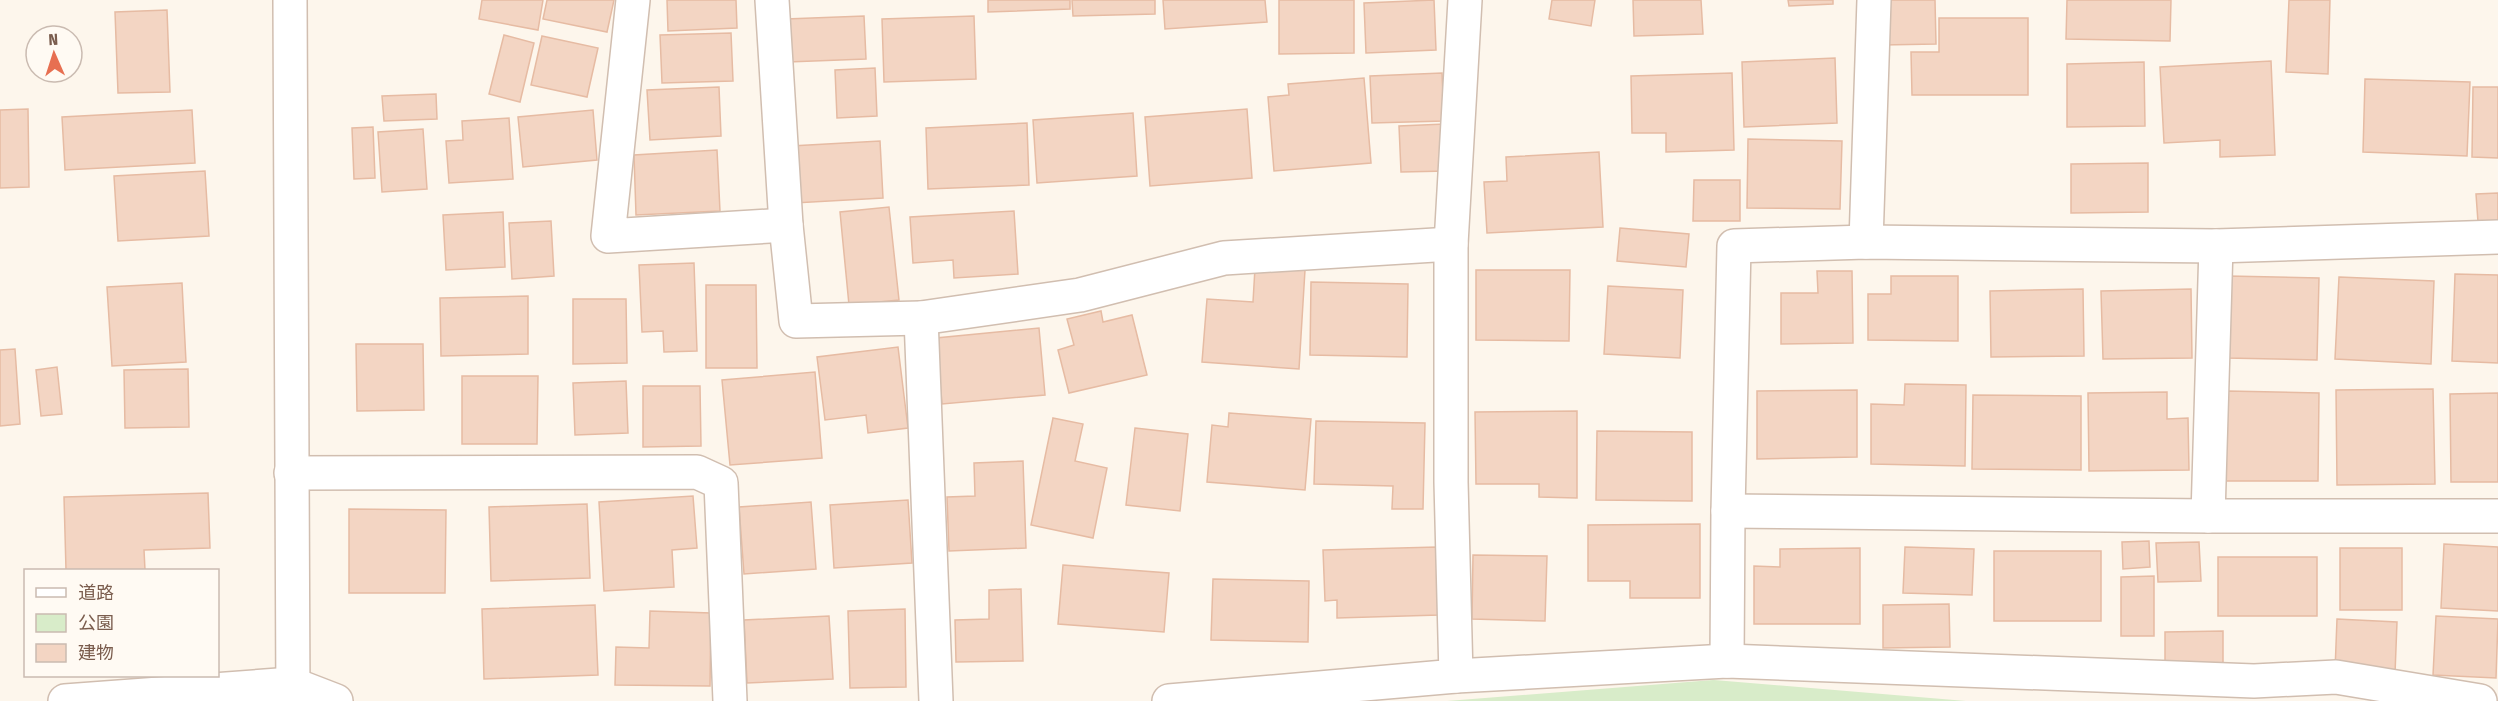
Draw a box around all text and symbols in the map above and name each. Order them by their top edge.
north arrow [24,24,84,84]
text: N [48,30,59,49]
legend [24,569,219,677]
text: 道路 [78,582,114,604]
text: 公園 [78,612,114,634]
text: 建物 [78,642,114,664]

